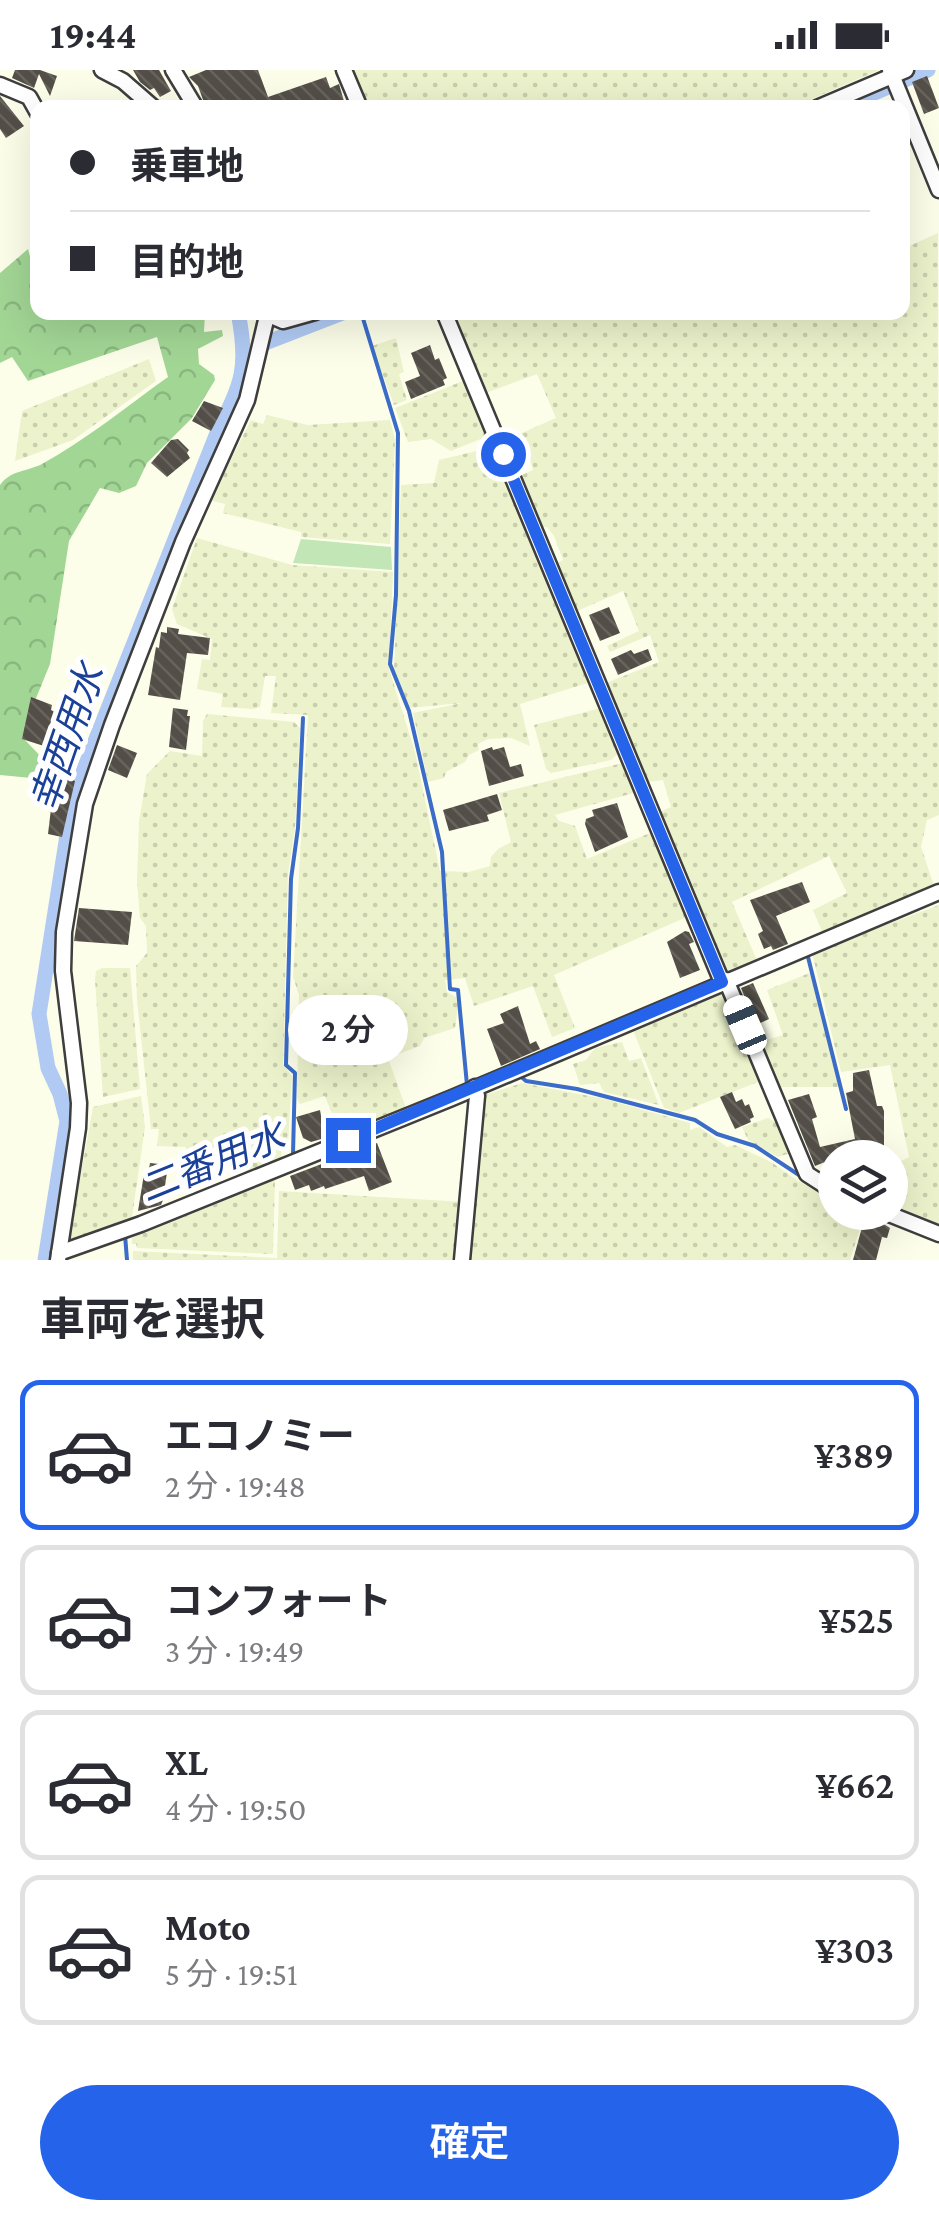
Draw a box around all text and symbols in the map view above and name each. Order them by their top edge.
text: 19:44 [50,14,137,56]
text: 乗車地 [130,145,244,187]
text: 目的地 [130,241,244,283]
route start [481,432,526,477]
water label: 幸西用水 [22,656,113,817]
car [719,992,771,1058]
callout: 2 分 [288,995,408,1065]
text: 2 分 [321,1012,375,1048]
water label: 二番用水 [134,1113,294,1210]
route end [326,1118,371,1163]
map controls [818,1140,908,1230]
button: layers [818,1140,908,1230]
text: 車両を選択 [40,1295,265,1345]
icon: car [45,1410,135,1500]
text: エコノミー [165,1415,355,1457]
text: ¥389 [814,1434,894,1476]
text: 2 分 · 19:48 [165,1468,306,1504]
icon: car [45,1575,135,1665]
text: コンフォート [165,1580,392,1622]
text: ¥525 [819,1599,894,1641]
text: 3 分 · 19:49 [165,1633,304,1669]
icon: car [45,1740,135,1830]
text: XL [165,1741,208,1783]
text: ¥662 [816,1764,894,1806]
text: 4 分 · 19:50 [165,1791,306,1827]
icon: car [45,1905,135,1995]
text: Moto [165,1906,251,1948]
text: ¥303 [815,1929,894,1971]
text: 5 分 · 19:51 [165,1956,298,1992]
button: 確定 [40,2085,899,2200]

